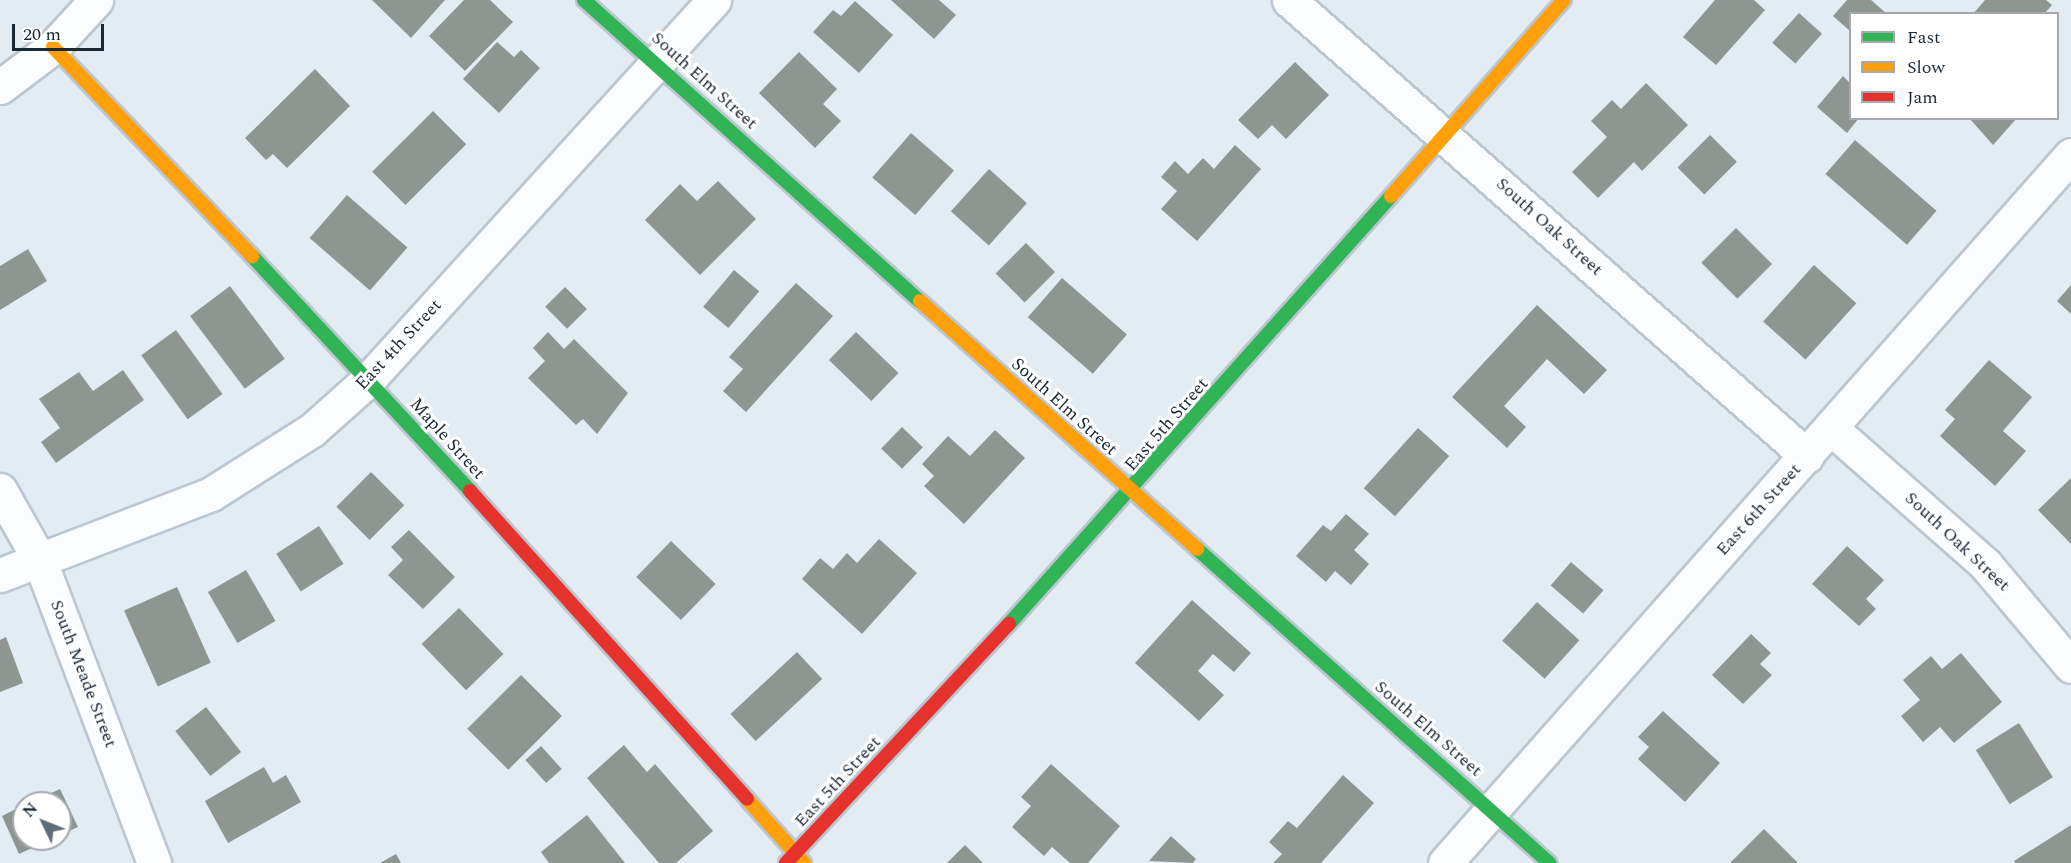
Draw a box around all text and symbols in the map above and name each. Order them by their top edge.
scale bar [15,12,106,50]
legend [1849,12,2059,120]
text: 20 m [23,21,61,48]
text: Fast [1907,24,1940,51]
street label: South Elm Street [646,28,762,134]
text: Slow [1907,54,1945,81]
text: Jam [1907,84,1938,111]
street label: South Oak Street [1491,173,1607,281]
street label: East 4th Street [351,295,447,395]
street label: South Elm Street [1006,354,1122,460]
street label: East 5th Street [1121,374,1213,476]
street label: Maple Street [405,394,489,484]
street label: East 6th Street [1712,459,1806,561]
street label: South Oak Street [1900,488,2014,596]
street label: South Meade Street [45,597,121,751]
street label: South Elm Street [1370,676,1486,782]
street label: East 5th Street [790,732,886,832]
north arrow [12,791,72,851]
text: N [17,797,44,823]

